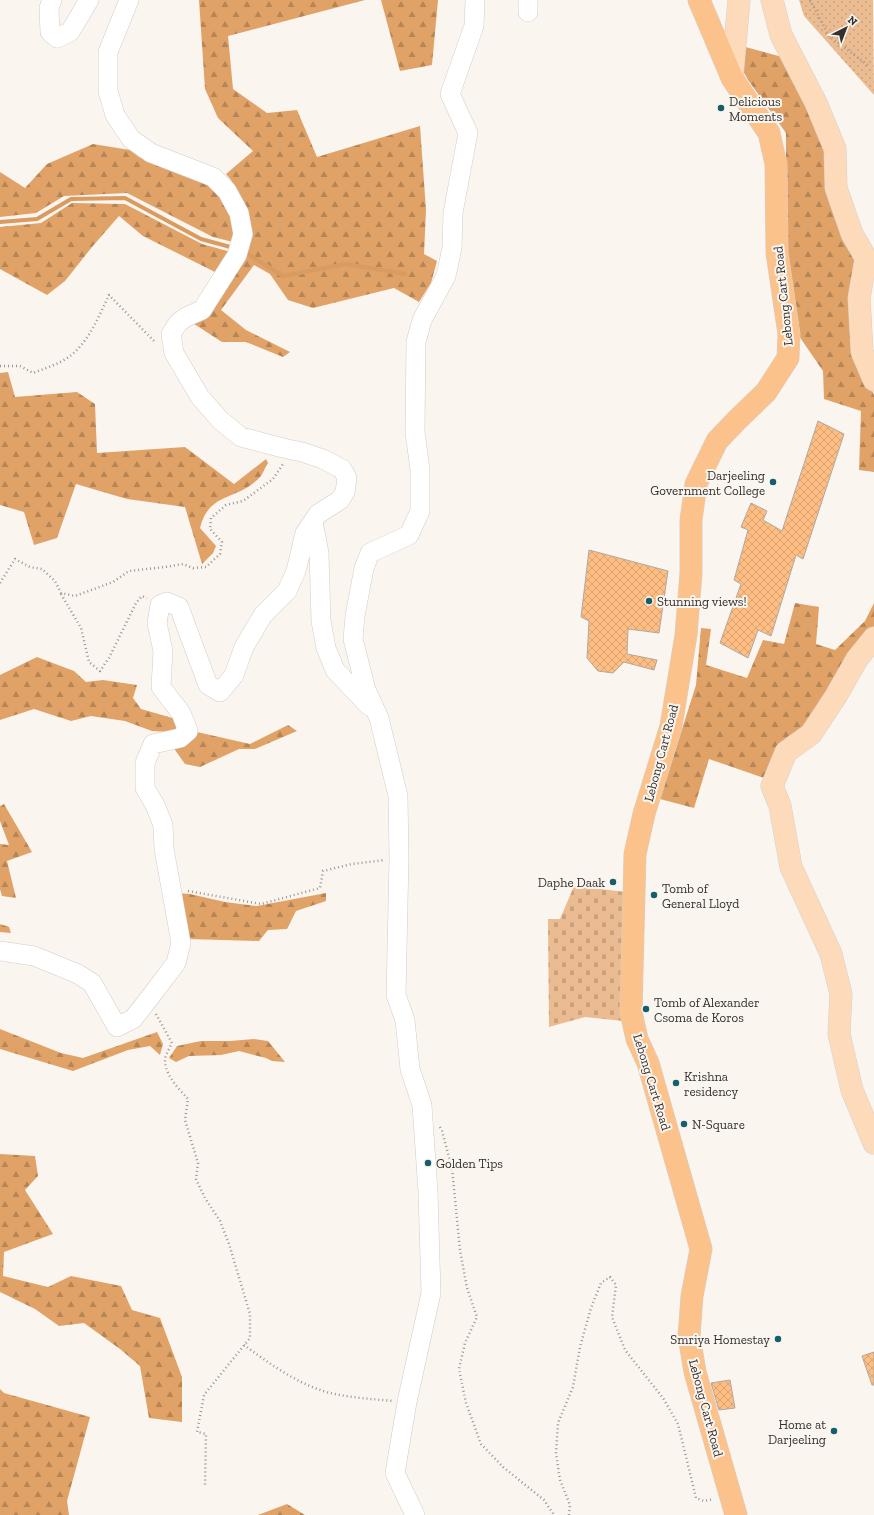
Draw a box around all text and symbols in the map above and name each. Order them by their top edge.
north arrow [826,8,866,48]
text: N [845,13,860,29]
place label: Delicious Moments [729,94,782,124]
marker: Delicious Moments [716,103,726,113]
street label: Lebong Cart Road [770,245,796,347]
place label: Darjeeling Government College [650,468,765,498]
marker: Darjeeling Government College [768,477,778,487]
place label: Stunning views! [657,594,747,609]
marker: Stunning views! [644,596,654,606]
street label: Lebong Cart Road [641,703,681,803]
place label: Daphe Daak [538,875,605,890]
marker: Daphe Daak [608,877,618,887]
place label: Tomb of General Lloyd [662,881,739,911]
marker: Tomb of General Lloyd [649,890,659,900]
place label: Tomb of Alexander Csoma de Koros [654,995,759,1025]
marker: Tomb of Alexander Csoma de Koros [641,1004,651,1014]
street label: Lebong Cart Road [630,1032,674,1132]
place label: Krishna residency [684,1069,739,1099]
marker: Krishna residency [671,1078,681,1088]
place label: N-Square [692,1117,745,1132]
marker: N-Square [679,1119,689,1129]
place label: Golden Tips [436,1156,503,1171]
marker: Golden Tips [423,1158,433,1168]
place label: Smriya Homestay [670,1332,770,1347]
marker: Smriya Homestay [773,1334,783,1344]
street label: Lebong Cart Road [686,1358,726,1458]
place label: Home at Darjeeling [768,1417,826,1448]
marker: Home at Darjeeling [829,1426,839,1436]

